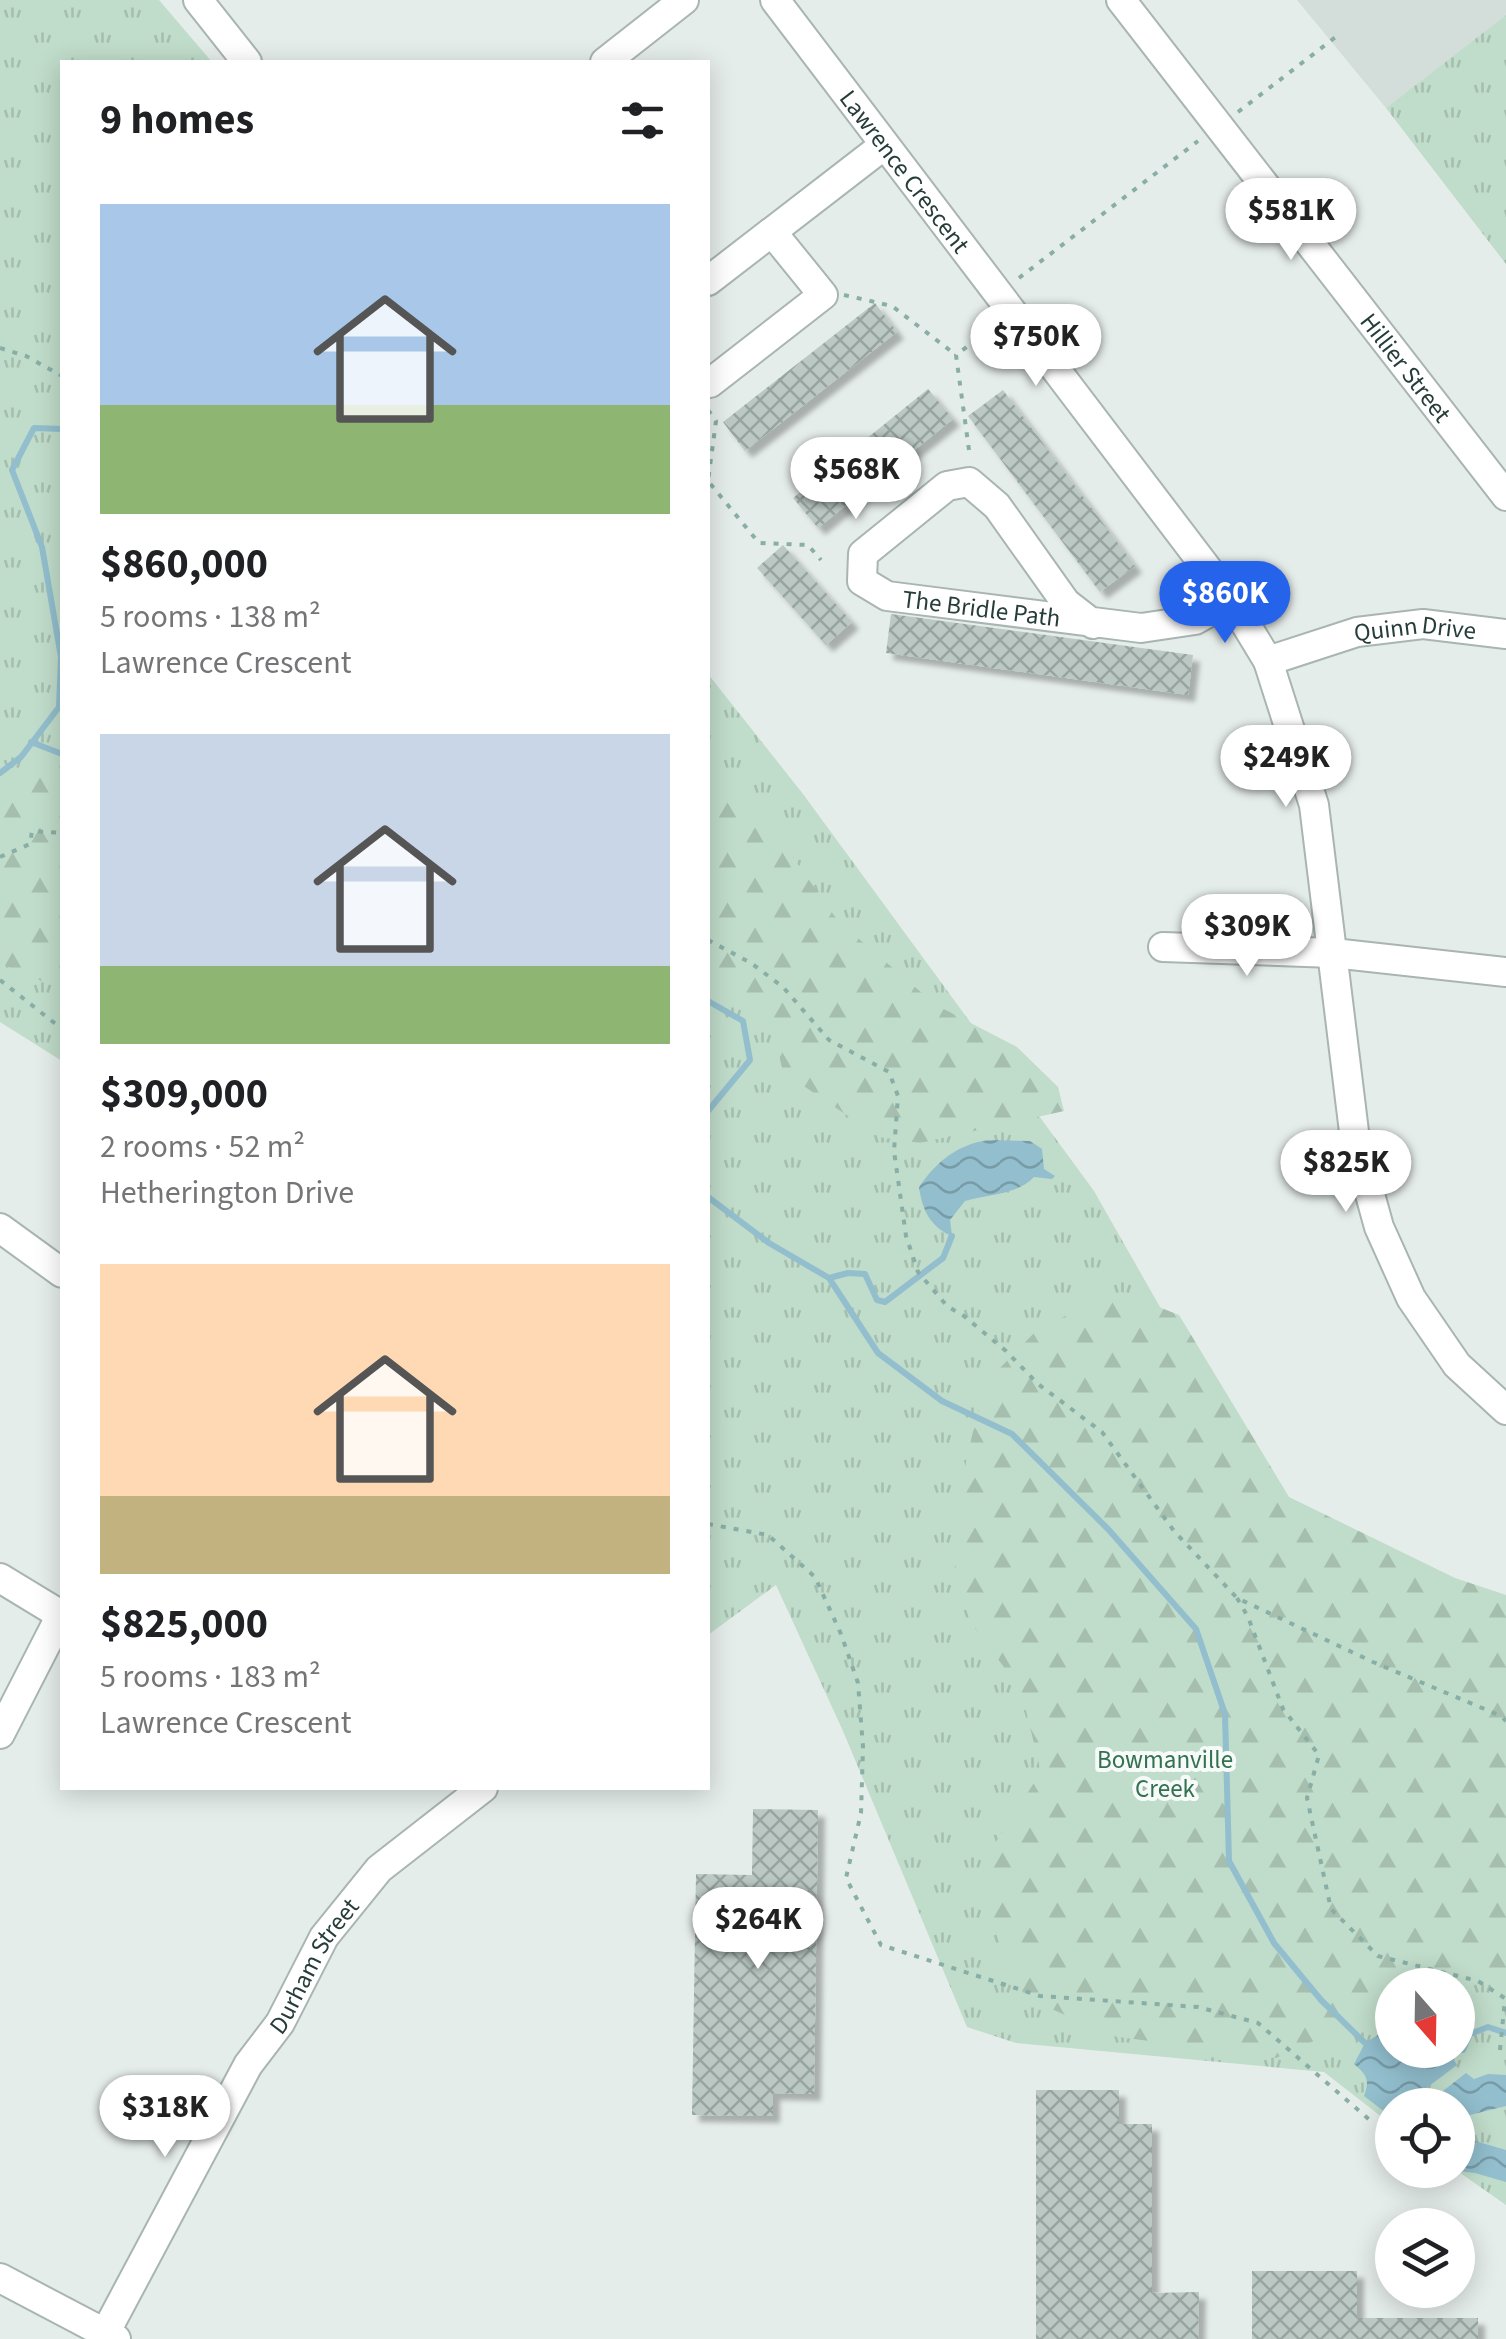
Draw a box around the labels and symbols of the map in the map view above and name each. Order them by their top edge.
street label: Lawrence Crescent [830,83,978,261]
pin: $581K [1221,178,1361,263]
pin: $750K [966,304,1106,389]
street label: Hillier Street [1351,305,1460,431]
pin: $568K [786,437,926,522]
pin: $860K [1155,561,1295,646]
street label: The Bridle Path [900,581,1063,637]
street label: Quinn Drive [1352,607,1478,651]
pin: $249K [1216,725,1356,810]
pin: $309K [1177,894,1317,979]
pin: $825K [1276,1130,1416,1215]
park label: Bowmanville Creek [1097,1742,1233,1807]
pin: $264K [688,1887,828,1972]
street label: Durham Street [261,1890,368,2042]
north arrow [1375,1968,1475,2068]
pin: $318K [95,2075,235,2160]

